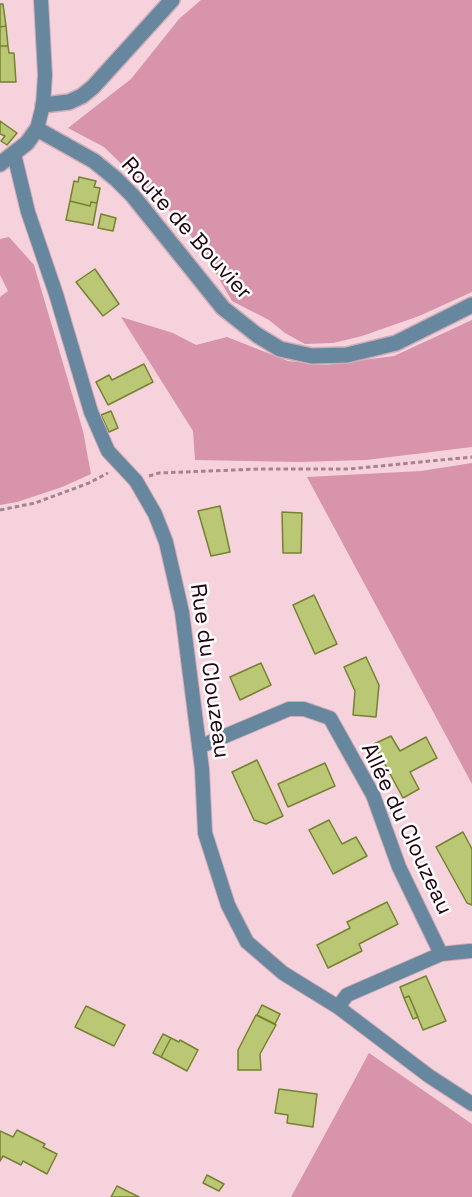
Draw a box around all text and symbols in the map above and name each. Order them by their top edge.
street label: Route de Bouvier [115,152,257,306]
street label: Rue du Clouzeau [184,582,234,760]
street label: Allée du Clouzeau [355,739,457,919]

